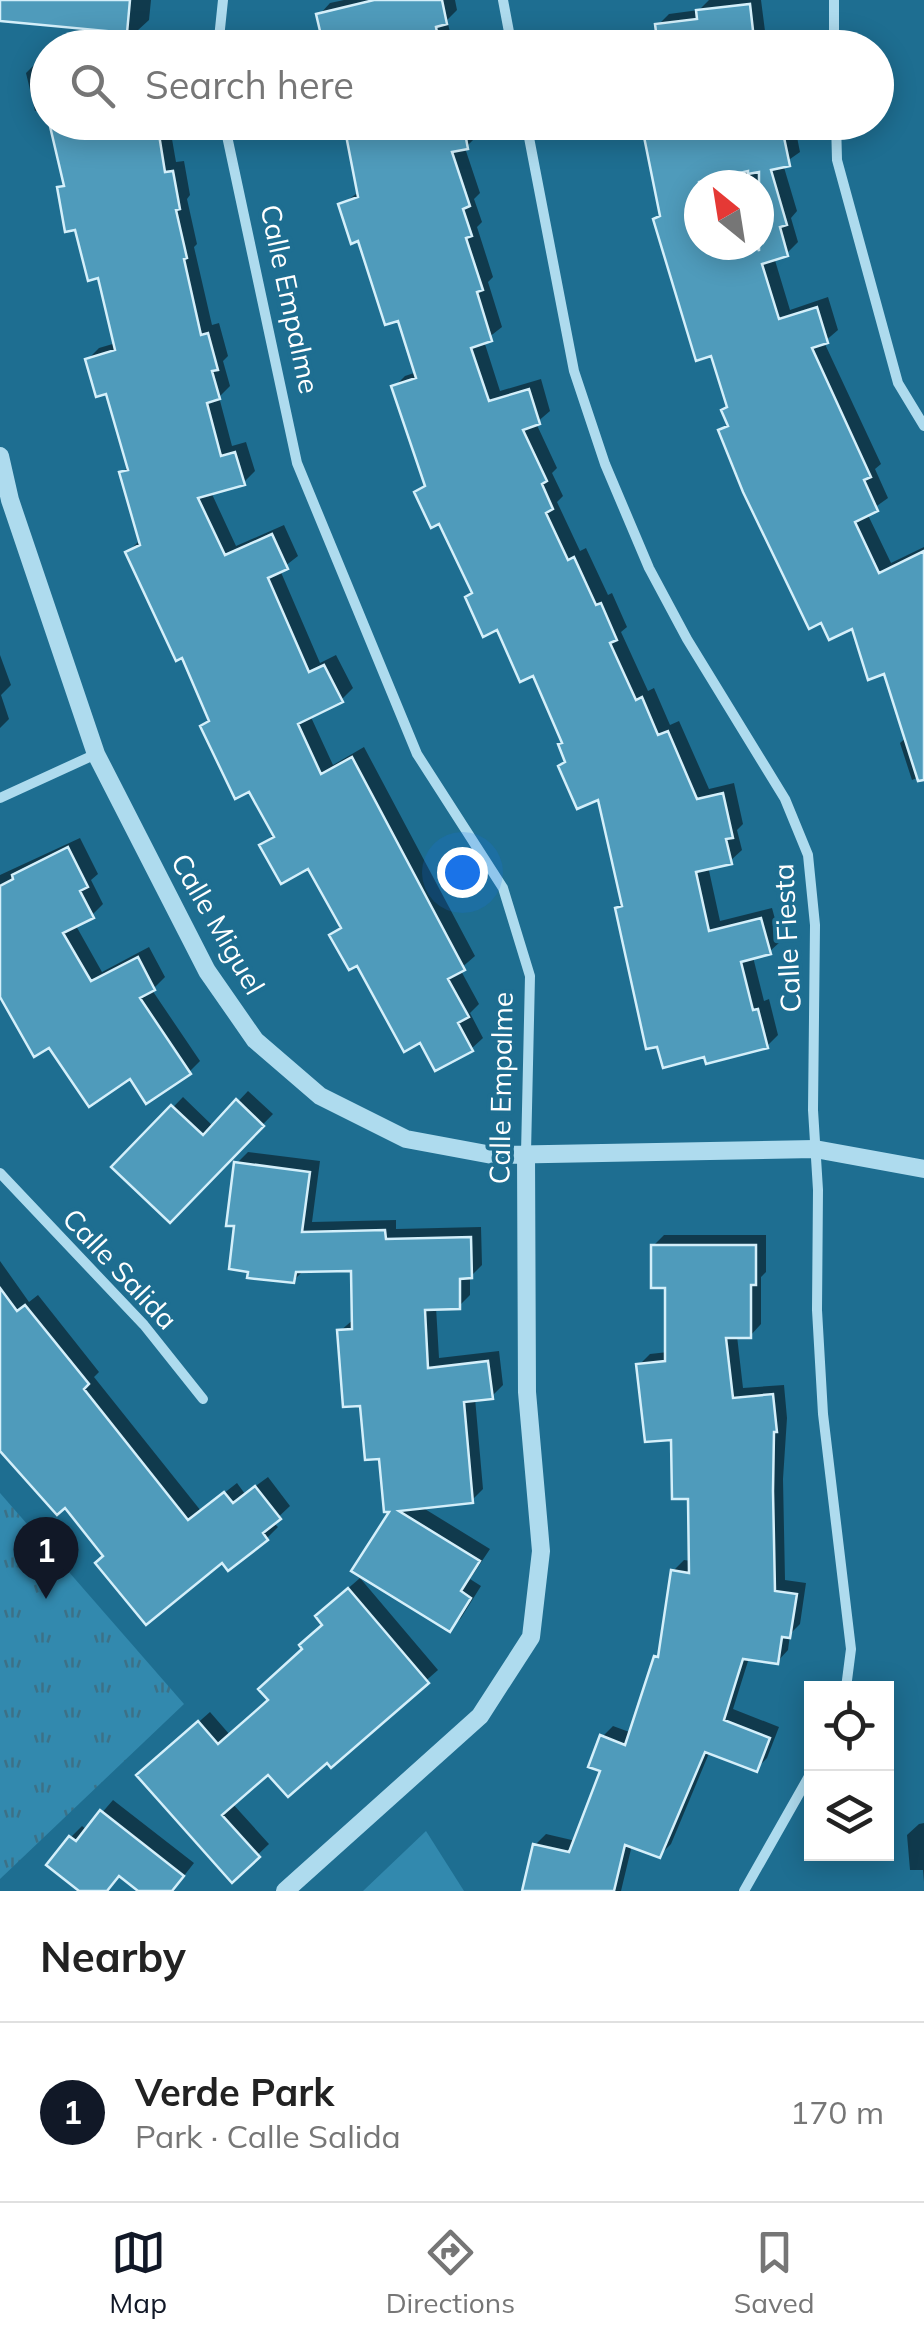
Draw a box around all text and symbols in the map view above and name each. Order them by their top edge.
search box [30,30,894,140]
icon: search [65,58,120,113]
text: Search here [145,61,354,109]
north arrow [684,170,774,260]
street label: Calle Empalme [253,201,328,397]
street label: Calle Miguel [164,847,273,1000]
your location [437,847,488,898]
street label: Calle Fiesta [765,863,808,1014]
street label: Calle Empalme [481,991,520,1185]
street label: Calle Salida [56,1201,185,1336]
pin: 1 [13,1516,78,1599]
map controls [804,1681,894,1861]
button: locate [804,1681,894,1771]
button: layers [804,1771,894,1861]
text: Nearby [40,1930,186,1983]
text: Verde Park [135,2068,334,2116]
text: 1 [63,2092,82,2132]
text: 170 m [790,2092,884,2132]
text: Park · Calle Salida [135,2116,401,2156]
tab: Map [109,2225,167,2320]
tab: Directions [386,2225,515,2320]
tab: Saved [734,2225,815,2320]

